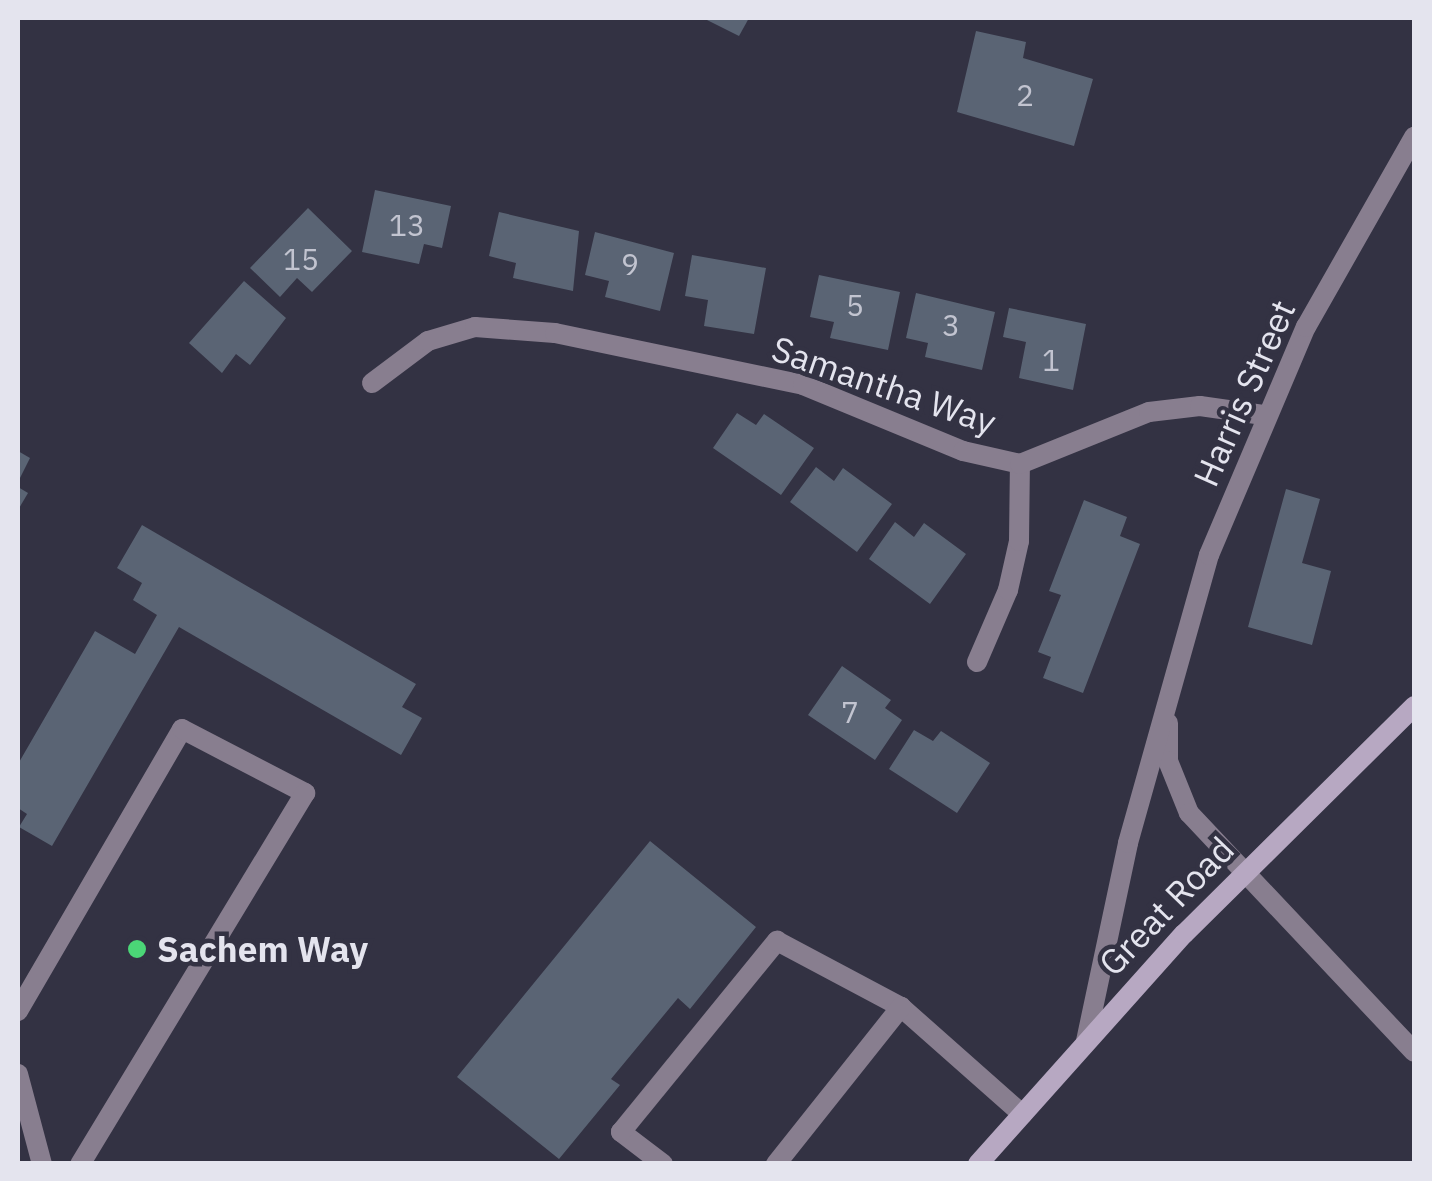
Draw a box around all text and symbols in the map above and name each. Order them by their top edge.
house number: 2 [1016,77,1034,113]
house number: 13 [389,207,425,243]
house number: 15 [283,241,319,277]
house number: 9 [621,246,639,282]
house number: 5 [846,287,864,323]
street label: Harris Street [1184,293,1304,493]
house number: 3 [942,307,960,343]
street label: Samantha Way [766,327,1002,443]
house number: 1 [1042,342,1060,378]
house number: 7 [841,694,859,730]
street label: Great Road [1090,828,1242,984]
place label: Sachem Way [157,928,368,970]
marker: Sachem Way [126,938,148,960]

